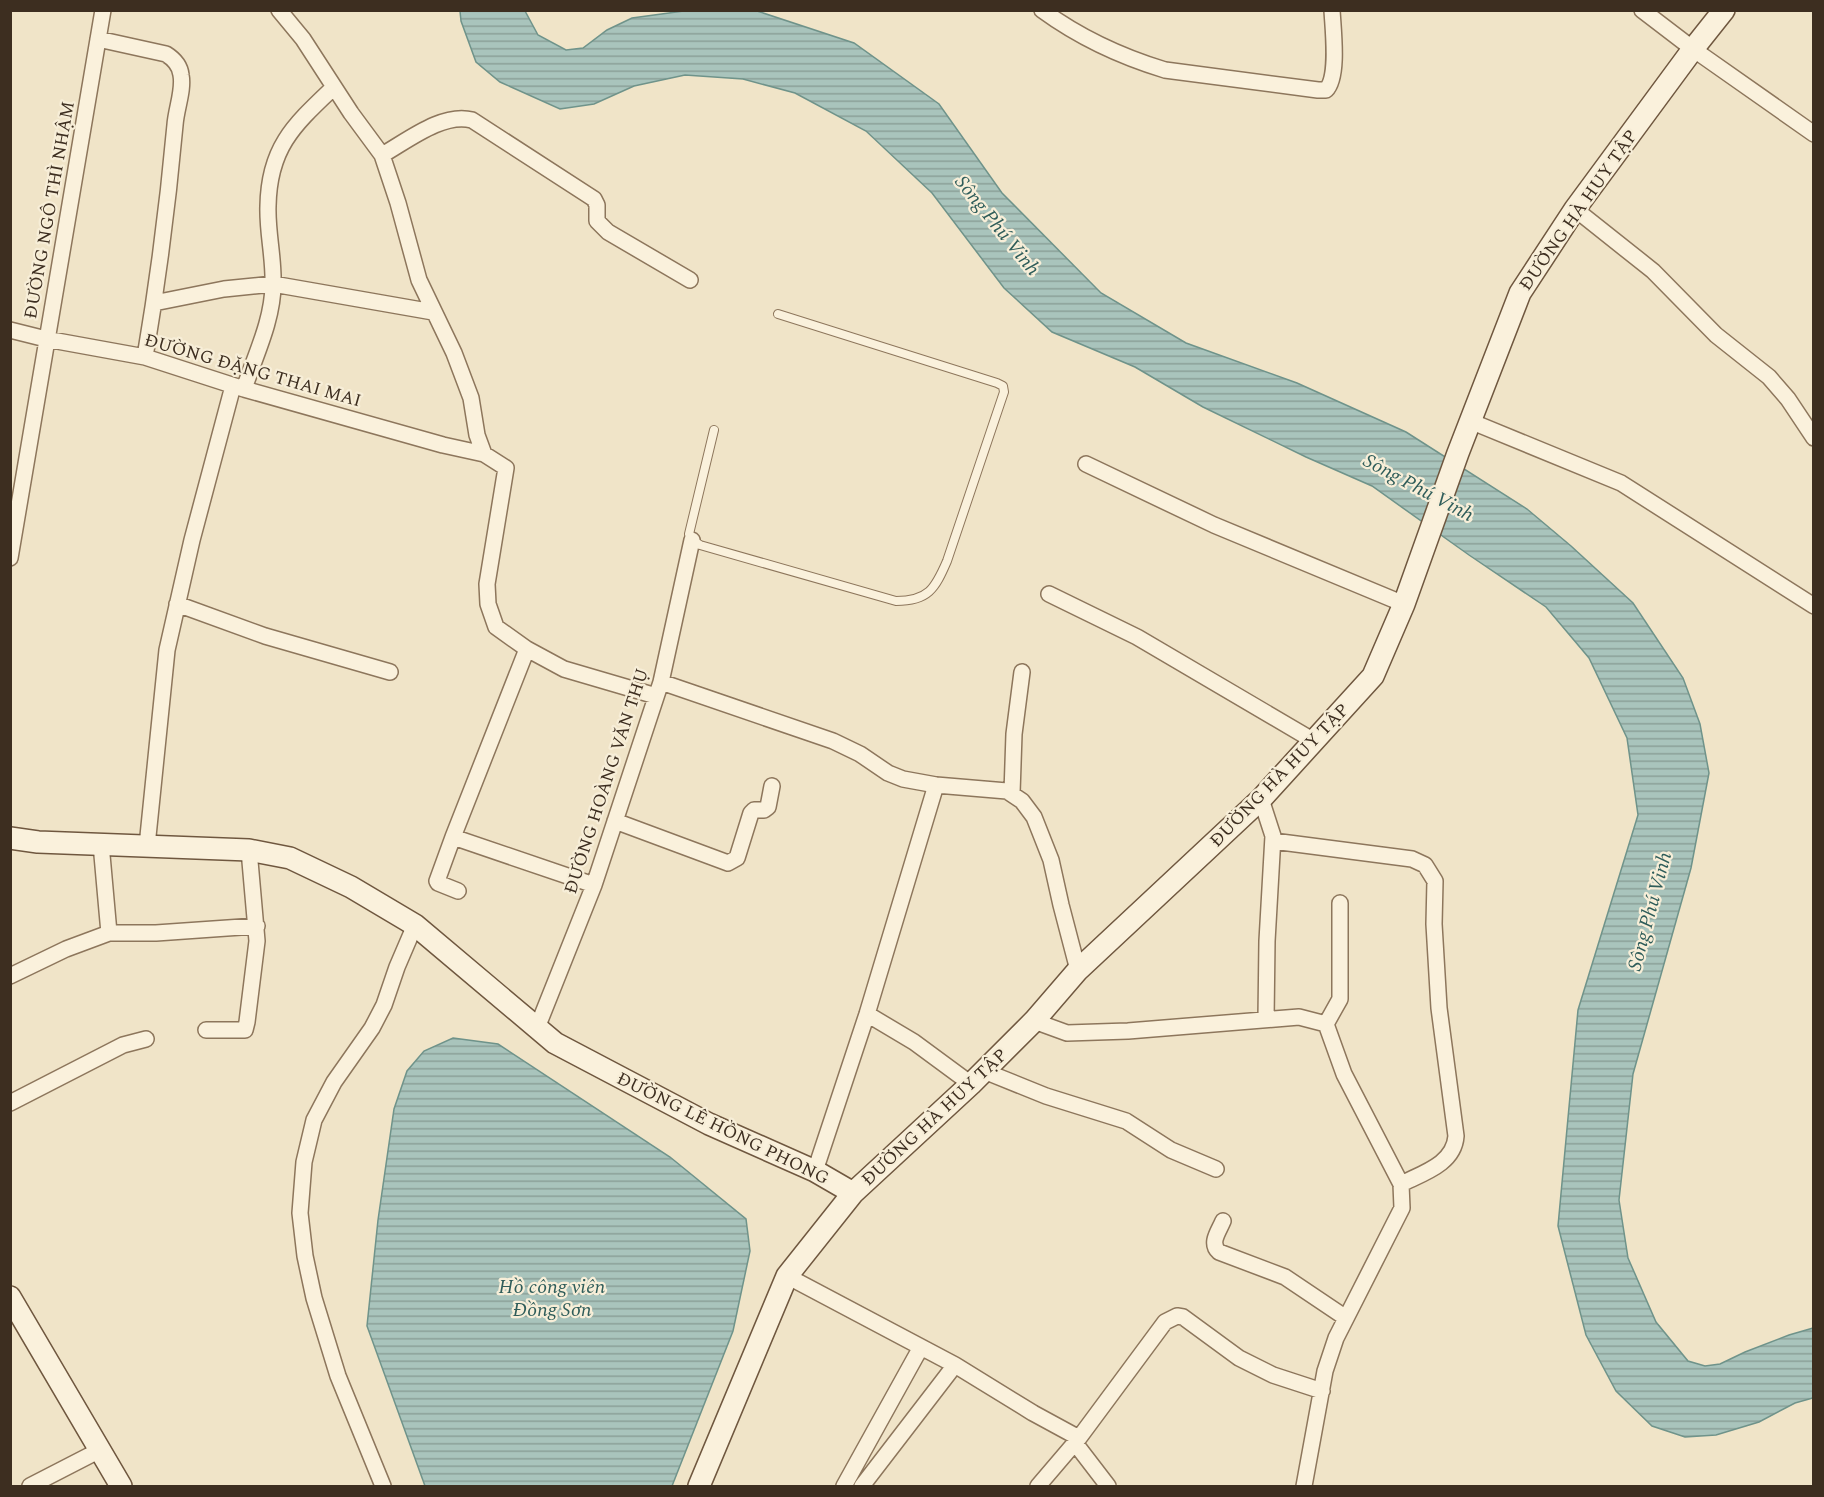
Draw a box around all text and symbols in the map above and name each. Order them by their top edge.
street label: ĐƯỜNG NGÔ THÌ NHẬM [17,99,82,321]
street label: ĐƯỜNG HÀ HUY TẬP [1512,124,1644,296]
water label: Sông Phú Vinh [947,169,1047,282]
street label: ĐƯỜNG ĐẶNG THAI MAI [141,327,365,414]
water label: Sông Phú Vinh [1358,446,1479,530]
street label: ĐƯỜNG HOÀNG VĂN THỤ [557,665,656,897]
street label: ĐƯỜNG HÀ HUY TẬP [1203,697,1356,854]
water label: Sông Phú Vinh [1620,849,1680,974]
street label: ĐƯỜNG HÀ HUY TẬP [855,1042,1014,1192]
street label: ĐƯỜNG LÊ HỒNG PHONG [612,1065,834,1192]
water label: Hồ công viên Đồng Sơn [499,1272,606,1325]

